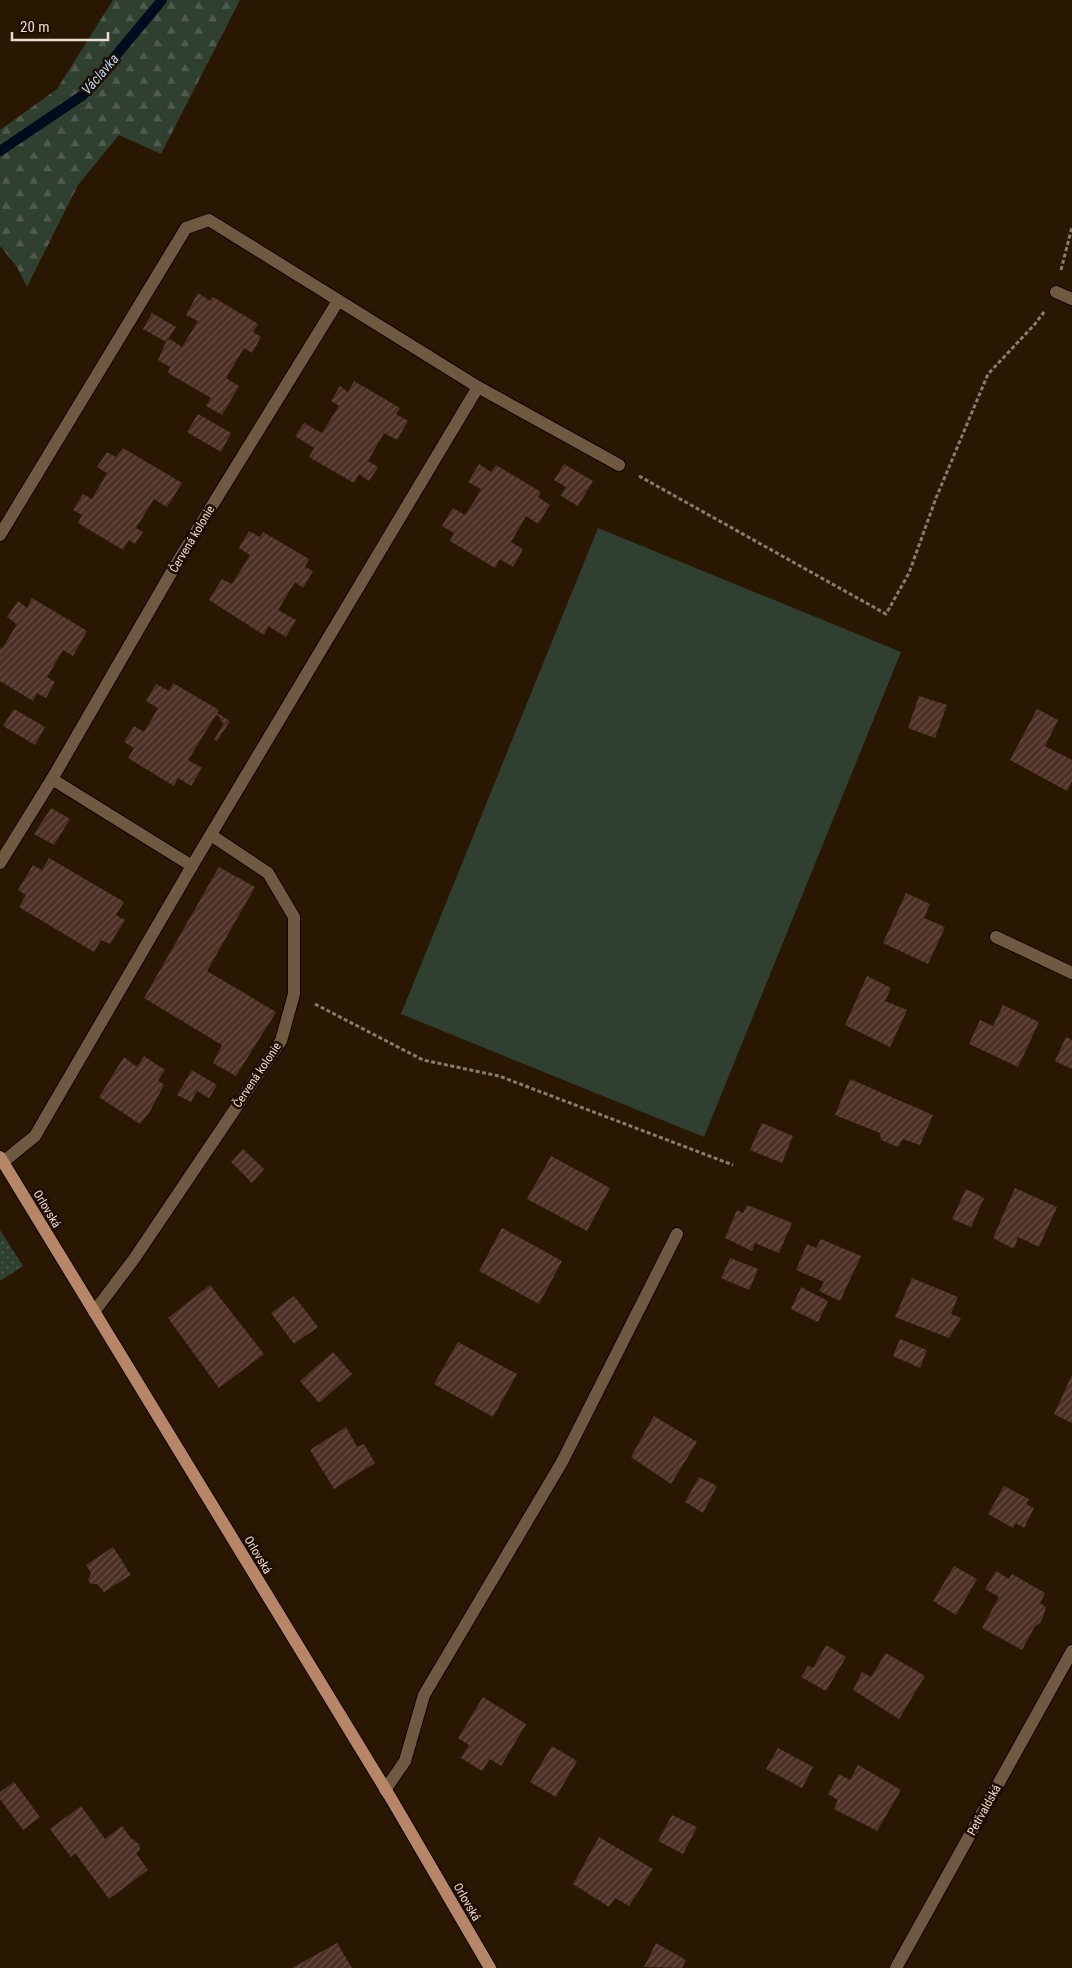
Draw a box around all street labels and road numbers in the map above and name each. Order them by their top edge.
street label: Červená kolonie [166,502,218,575]
street label: Červená kolonie [229,1039,284,1110]
street label: Orlovská [30,1188,64,1231]
street label: Orlovská [241,1534,275,1577]
street label: Petřvaldská [964,1782,1004,1838]
street label: Orlovská [451,1881,484,1924]

